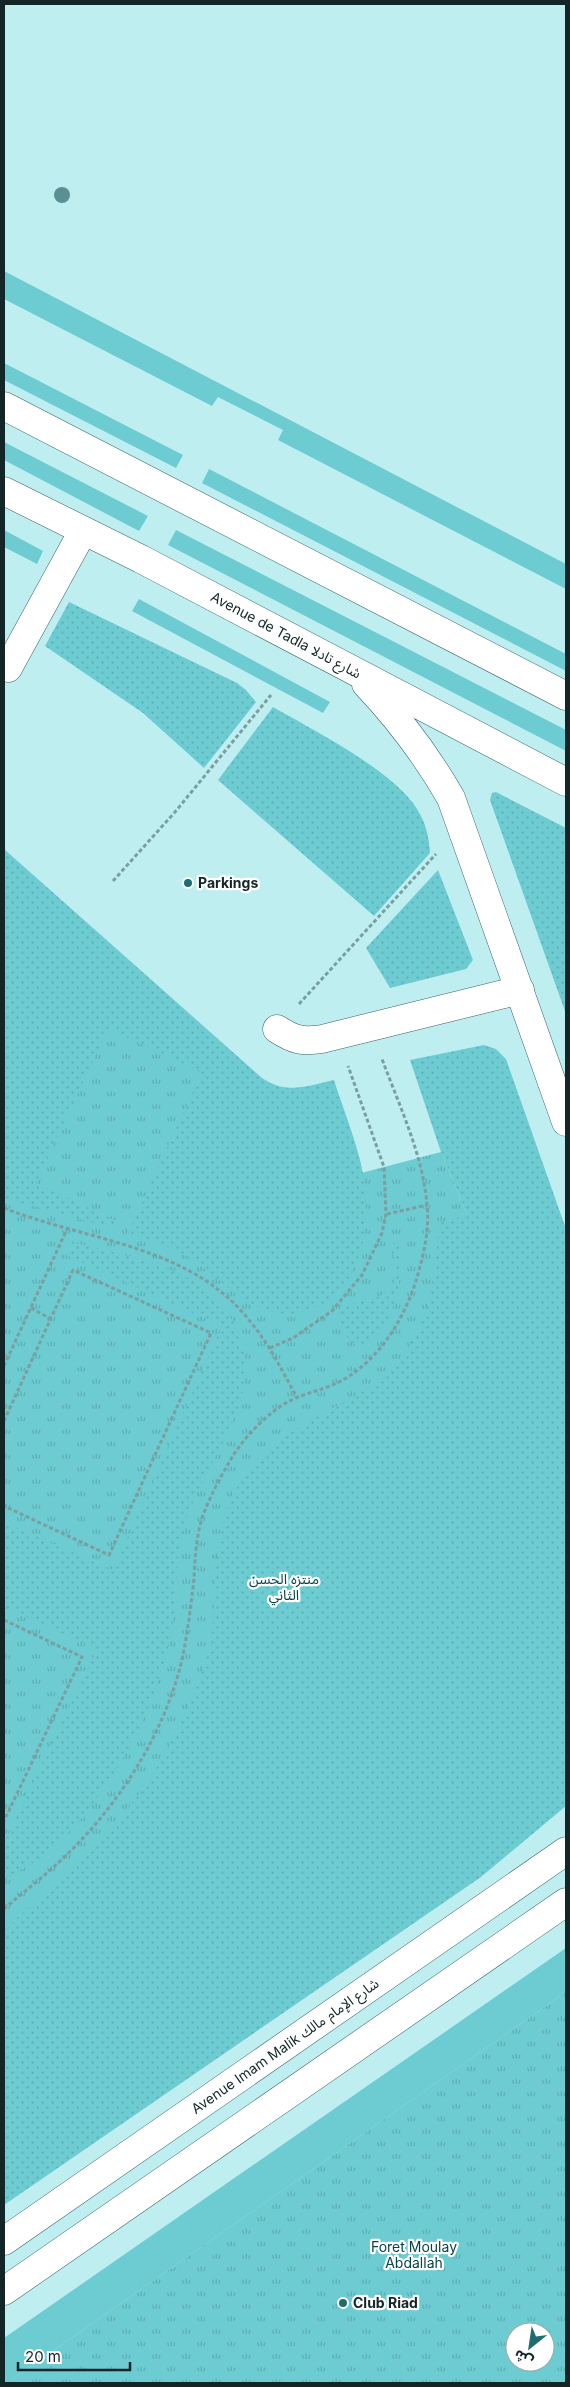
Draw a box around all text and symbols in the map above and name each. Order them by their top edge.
street label: Avenue de Tadla شارع تادلا [207,588,364,684]
place label: Parkings [198,874,258,891]
marker: Parkings [182,877,194,889]
park label: منتزه الحسن الثاني [249,1570,319,1606]
street label: Avenue Imam Malik شارع الإمام مالك [188,1974,383,2120]
park label: Foret Moulay Abdallah [371,2238,457,2271]
place label: Club Riad [353,2294,418,2311]
marker: Club Riad [337,2297,349,2309]
north arrow [505,2322,555,2372]
scale bar [18,2340,130,2372]
text: 20 m [25,2347,61,2366]
text: ش [511,2347,536,2371]

